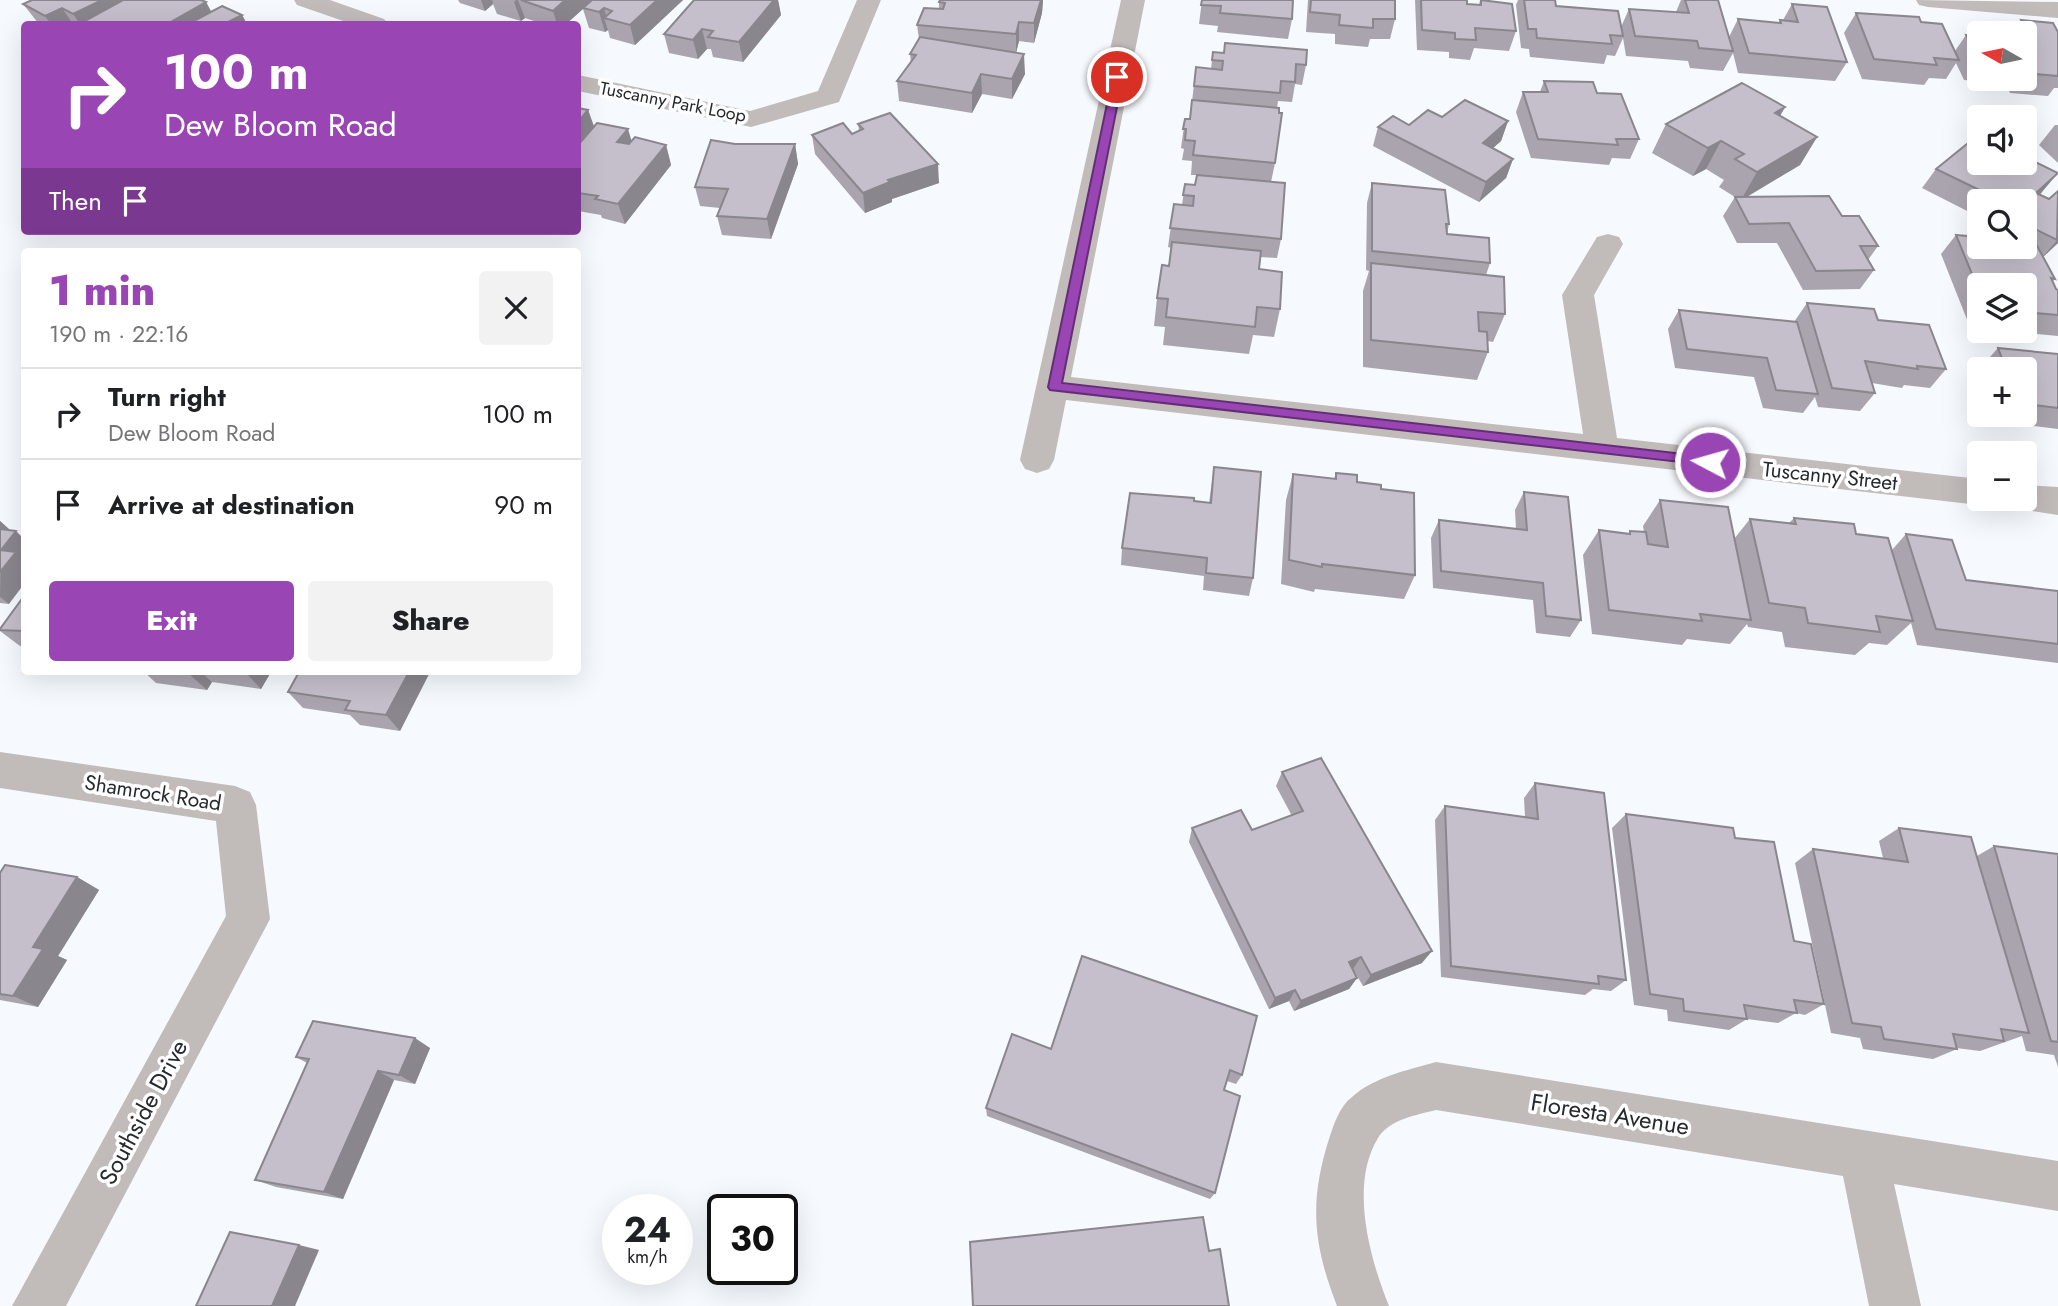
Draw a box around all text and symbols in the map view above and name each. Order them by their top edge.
north arrow [1967,21,2037,91]
map controls [1967,21,2037,511]
text: 100 m [164,37,309,107]
pin [1087,47,1147,107]
icon: right [49,49,140,140]
icon: arrive [1098,58,1136,96]
street label: Tuscanny Park Loop [598,75,748,129]
text: Dew Bloom Road [164,102,397,148]
button: sound [1967,105,2037,175]
text: Then [49,182,102,220]
icon: arrive [116,182,154,220]
button: search [1967,189,2037,259]
text: 1 min [49,260,155,321]
button: close [479,271,553,345]
button: layers [1967,273,2037,343]
text: 190 m · 22:16 [49,317,189,351]
button: + [1967,357,2037,427]
text: Turn right [108,378,226,416]
icon: right [49,395,87,433]
text: 100 m [482,395,553,433]
text: Dew Bloom Road [108,416,275,450]
position arrow [1673,425,1747,499]
button: − [1967,441,2037,511]
street label: Tuscanny Street [1761,454,1899,498]
icon: arrive [49,486,87,524]
text: Arrive at destination [108,486,355,524]
text: 90 m [494,486,553,524]
button: Exit [49,581,294,661]
button: Share [308,581,553,661]
street label: Shamrock Road [82,767,224,819]
street label: Southside Drive [90,1033,196,1191]
street label: Floresta Avenue [1528,1084,1692,1144]
speed limit sign: 30 [707,1194,798,1285]
text: 24 [624,1205,671,1255]
text: km/h [627,1244,668,1270]

